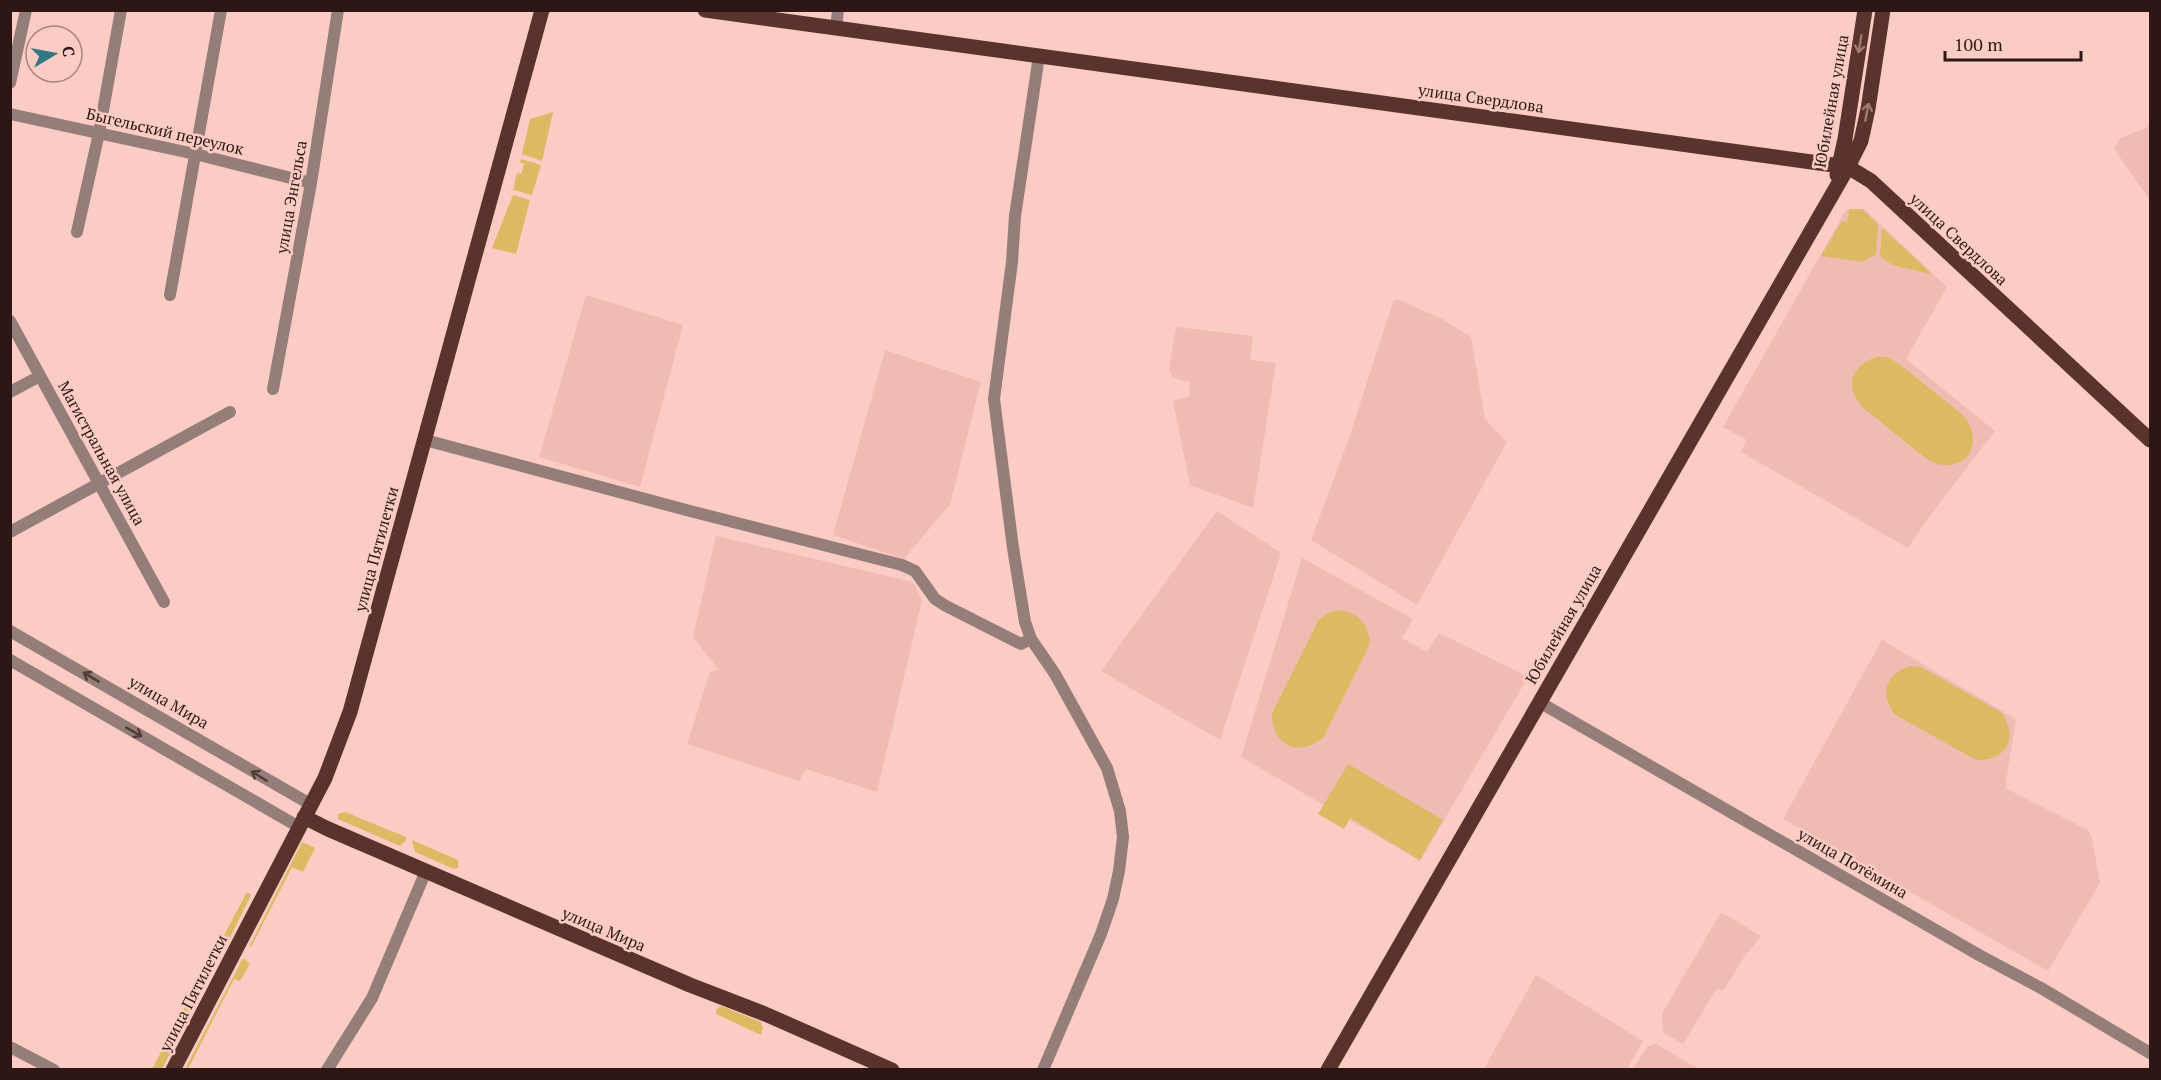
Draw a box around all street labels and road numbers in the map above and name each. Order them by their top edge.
street label: Юбилейная улица [1808,33,1854,169]
street label: улица Свердлова [1416,78,1545,118]
street label: Быгельский переулок [84,102,246,160]
street label: улица Энгельса [270,139,312,256]
street label: улица Свердлова [1904,187,2013,290]
street label: Магистральная улица [53,377,151,529]
street label: улица Пятилетки [348,484,403,615]
street label: Юбилейная улица [1520,560,1606,688]
street label: улица Мира [124,670,213,734]
street label: улица Потёмина [1793,822,1912,903]
street label: улица Мира [558,901,649,956]
street label: улица Пятилетки [154,930,232,1056]

